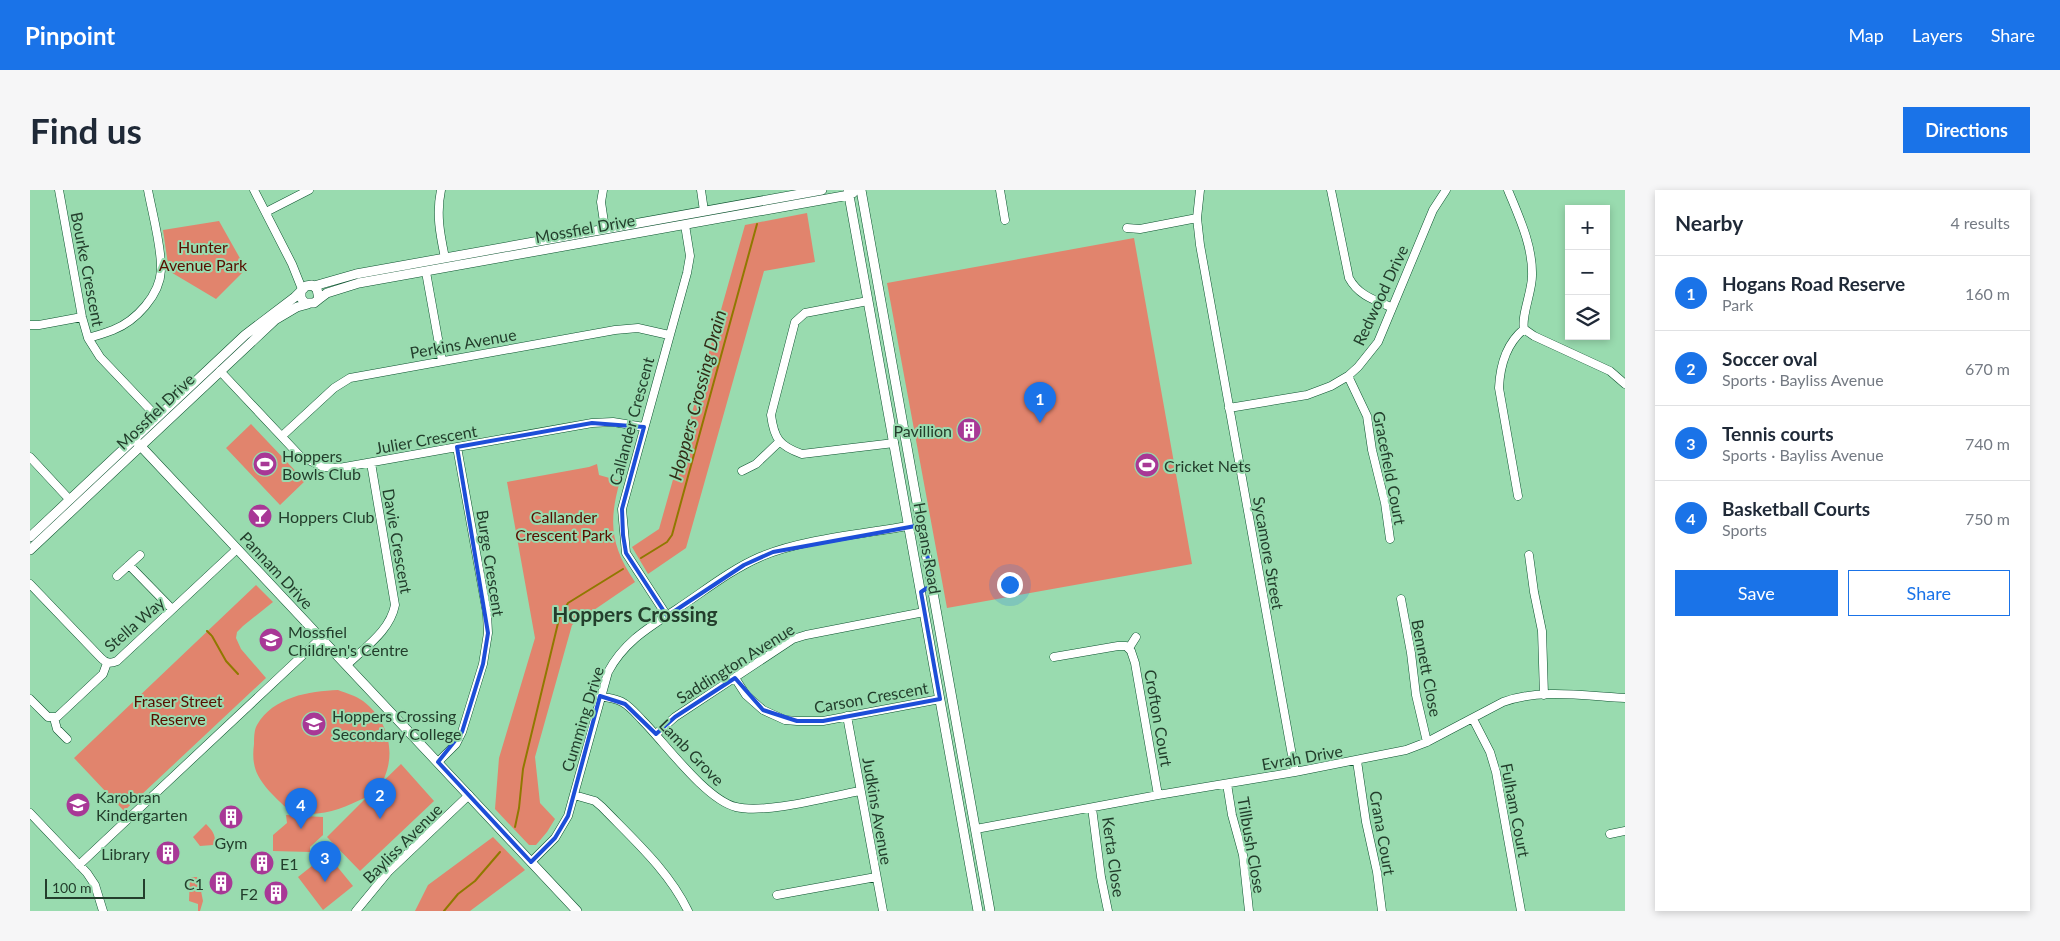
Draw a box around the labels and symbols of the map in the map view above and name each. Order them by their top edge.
street label: Bourke Crescent [68,210,108,328]
street label: Mossfiel Drive [534,210,636,246]
park label: Hunter Avenue Park [159,237,248,274]
street label: Redwood Drive [1348,242,1412,348]
water label: Hoppers Crossing Drain [664,307,730,483]
street label: Perkins Avenue [408,324,518,362]
street label: Callander Crescent [605,355,657,487]
street label: Mossfiel Drive [112,369,198,453]
pin: 1 [1024,382,1056,423]
street label: Gracefield Court [1370,409,1410,527]
building icon: Pavillion [956,417,982,443]
street label: Julier Crescent [374,421,479,457]
place label: Pavillion [893,421,952,440]
place label: Hoppers Bowls Club [282,446,361,483]
sports icon: Hoppers Bowls Club [252,451,278,477]
sports icon: Cricket Nets [1134,452,1160,478]
place label: Cricket Nets [1164,456,1251,475]
street label: Davie Crescent [379,487,417,595]
street label: Sycamore Street [1250,495,1288,611]
street label: Hogans Road [911,501,945,595]
bar icon: Hoppers Club [247,503,273,529]
place label: Hoppers Club [278,507,375,526]
park label: Callander Crescent Park [515,507,614,544]
street label: Burge Crescent [473,508,509,618]
street label: Pannam Drive [236,527,318,613]
your location [997,572,1023,598]
street label: Stella Way [100,592,169,655]
district label: Hoppers Crossing [552,601,718,626]
street label: Bennett Close [1408,618,1446,718]
street label: Saddington Avenue [672,619,798,707]
place label: Mossfiel Children's Centre [288,622,409,659]
school or university icon: Mossfiel Children's Centre [258,627,284,653]
street label: Cumming Drive [557,664,607,774]
street label: Crofton Court [1141,668,1177,768]
street label: Carson Crescent [813,678,930,716]
park label: Fraser Street Reserve [133,691,223,728]
place label: Hoppers Crossing Secondary College [332,706,462,743]
school or university icon: Hoppers Crossing Secondary College [301,711,327,737]
street label: Lamb Grove [656,715,728,789]
street label: Evrah Drive [1260,741,1344,773]
street label: Judkins Avenue [859,756,897,866]
street label: Fulham Court [1498,761,1534,859]
pin: 2 [364,778,396,819]
place label: Karobran Kindergarten [96,787,188,824]
pin: 4 [285,788,317,829]
street label: Crana Court [1366,789,1400,877]
school or university icon: Karobran Kindergarten [65,792,91,818]
street label: Tillbush Close [1234,795,1270,895]
street label: Bayliss Avenue [358,799,446,887]
building icon: Gym [218,804,244,830]
street label: Kerta Close [1099,816,1129,898]
place label: Gym [215,833,247,852]
building icon: Library [155,840,181,866]
pin: 3 [309,841,341,882]
place label: Library [101,844,151,863]
building icon: E1 [249,850,275,876]
place label: E1 [280,854,299,873]
building icon: C1 [208,870,234,896]
place label: C1 [184,874,204,893]
scale bar [45,876,145,899]
building icon: F2 [263,880,289,906]
place label: F2 [240,884,258,903]

